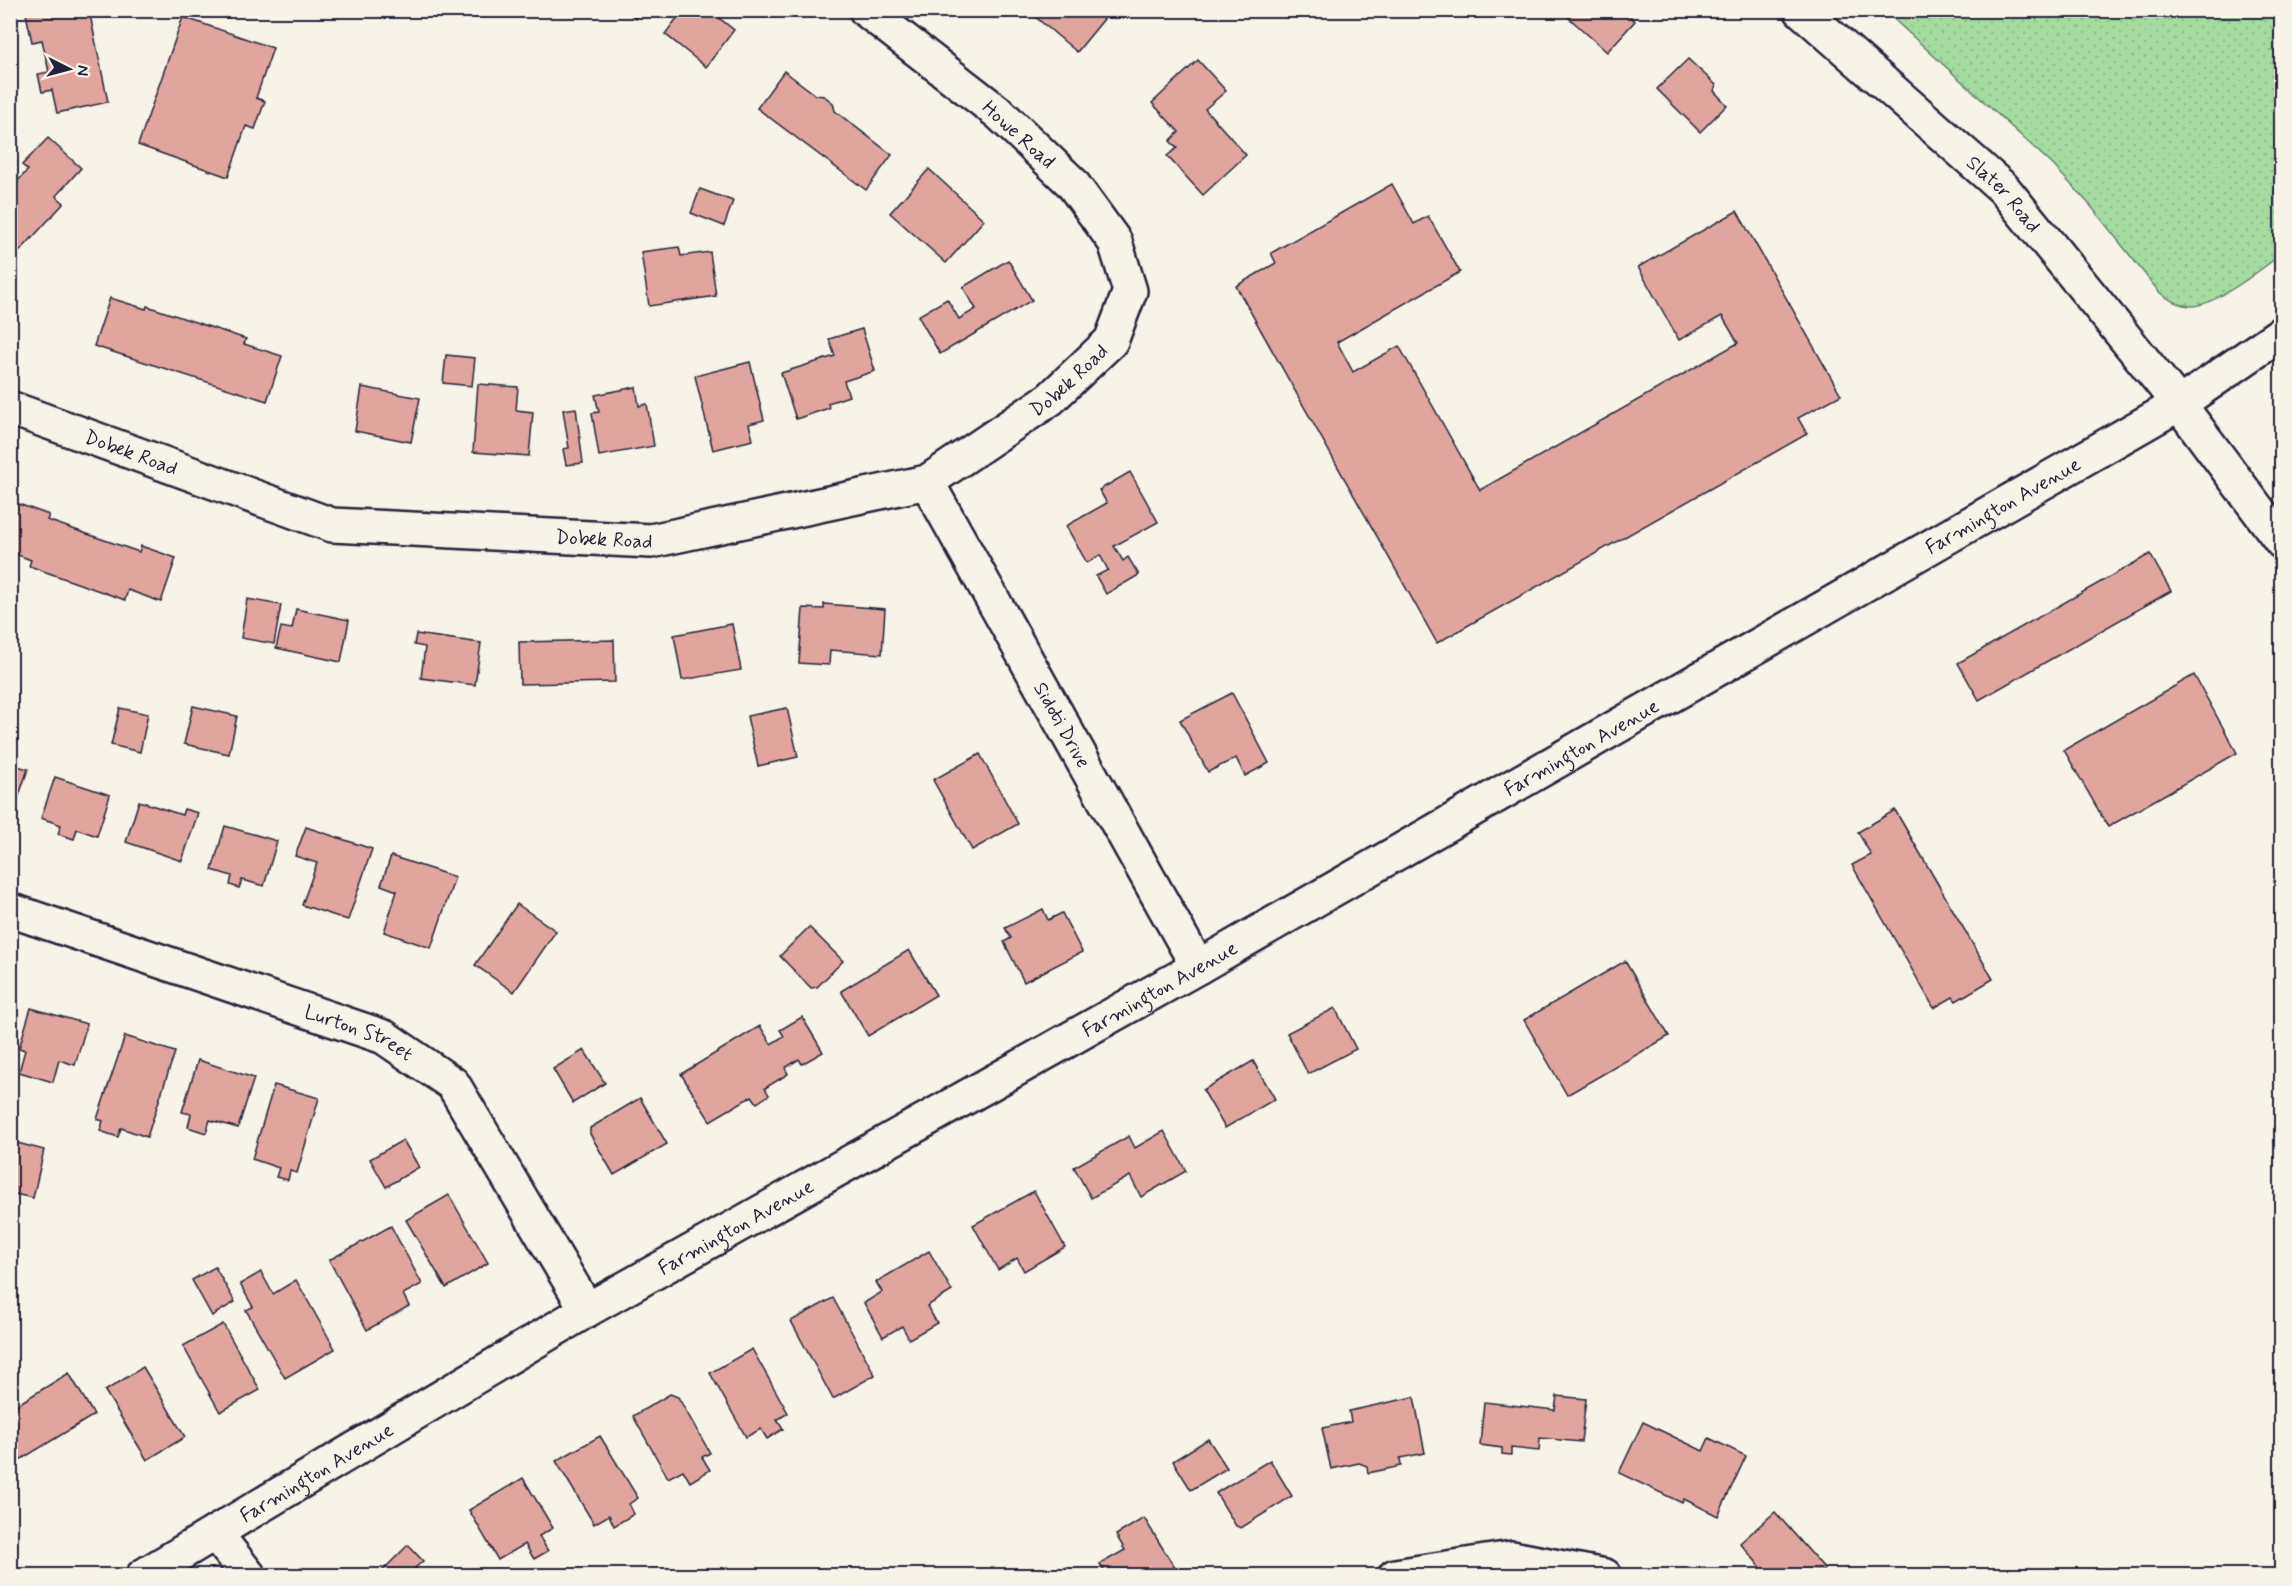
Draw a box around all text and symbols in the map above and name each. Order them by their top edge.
north arrow [39,39,99,99]
text: N [71,64,93,77]
street label: Howe Road [976,95,1060,175]
street label: Slater Road [1960,150,2046,239]
street label: Dobek Road [1025,339,1115,424]
street label: Dobek Road [80,424,181,483]
street label: Farmington Avenue [1921,451,2086,562]
street label: Dobek Road [555,524,653,556]
street label: Sidoti Drive [1026,677,1096,773]
street label: Farmington Avenue [1499,693,1664,804]
street label: Farmington Avenue [1077,935,1243,1045]
street label: Lurton Street [301,999,418,1068]
street label: Farmington Avenue [654,1173,819,1282]
street label: Farmington Avenue [235,1417,399,1530]

